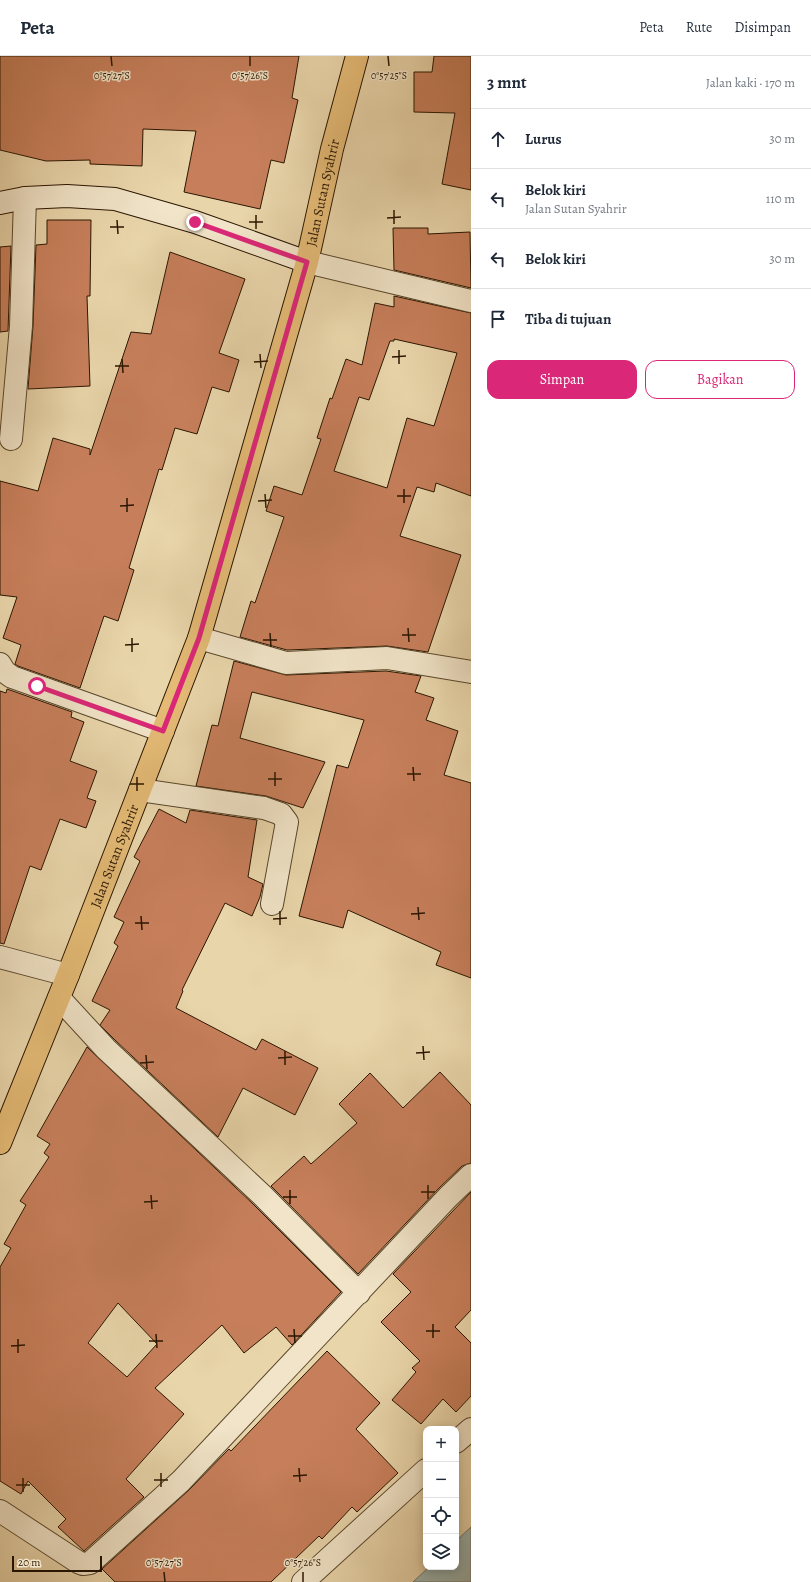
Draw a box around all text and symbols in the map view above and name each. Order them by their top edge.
text: Peta [20,15,55,41]
text: Peta [639,18,664,37]
text: Rute [686,18,712,37]
text: Disimpan [734,18,791,37]
text: 0°57'27"S [94,69,130,82]
text: 0°57'26"S [232,69,268,82]
text: 0°57'25"S [371,69,407,82]
text: 3 mnt [487,71,527,94]
text: Jalan kaki · 170 m [706,74,795,91]
icon: ahead [487,128,509,150]
text: Lurus [525,129,562,149]
text: 30 m [769,130,795,147]
street label: Jalan Sutan Syahrir [302,136,344,248]
text: Belok kiri [525,180,586,200]
icon: left [487,188,509,210]
text: 110 m [766,190,795,207]
text: Jalan Sutan Syahrir [525,200,627,217]
route end [186,213,204,231]
icon: left [487,248,509,270]
text: Belok kiri [525,249,586,269]
text: 30 m [769,250,795,267]
icon: arrive [487,308,509,330]
text: Tiba di tujuan [525,309,611,329]
button: Simpan [487,360,637,399]
button: Bagikan [645,360,795,399]
route start [28,677,46,695]
street label: Jalan Sutan Syahrir [86,801,144,911]
map controls [423,1426,459,1570]
button: + [423,1426,459,1462]
button: − [423,1462,459,1498]
button: locate [423,1498,459,1534]
button: layers [423,1534,459,1570]
scale bar [12,1554,102,1573]
text: 20 m [18,1555,40,1570]
text: 0°57'27"S [146,1556,182,1569]
text: 0°57'26"S [285,1556,321,1569]

